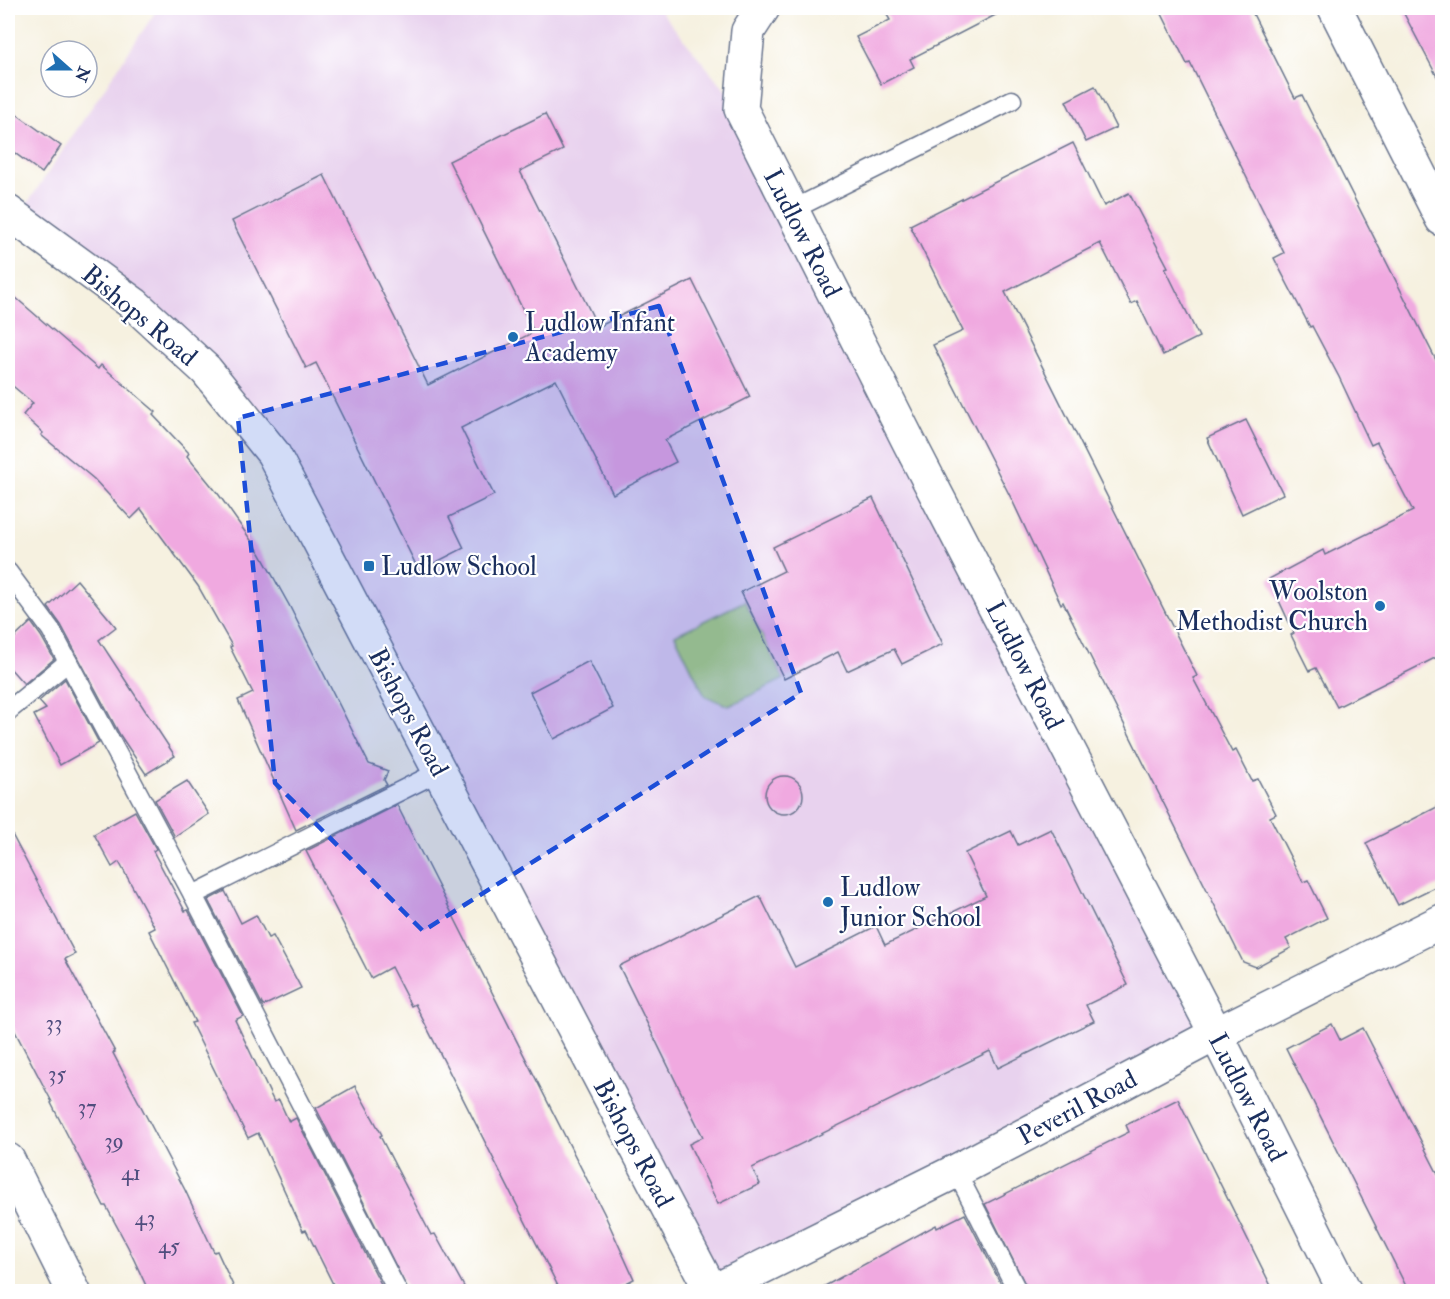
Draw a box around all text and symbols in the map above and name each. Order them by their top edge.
north arrow [39,39,99,99]
text: N [70,63,94,85]
street label: Ludlow Road [756,164,848,303]
street label: Bishops Road [75,258,204,374]
place label: Ludlow Infant Academy [524,307,675,369]
marker: Ludlow Infant Academy [506,330,520,344]
place label: Ludlow School [381,551,537,583]
marker: Ludlow School [362,559,376,573]
place label: Woolston Methodist Church [1176,576,1368,638]
street label: Ludlow Road [978,596,1070,735]
marker: Woolston Methodist Church [1373,599,1387,613]
street label: Bishops Road [360,643,455,783]
place label: Ludlow Junior School [839,872,982,934]
marker: Ludlow Junior School [821,895,835,909]
house number: 33 [46,1009,62,1037]
street label: Ludlow Road [1201,1028,1293,1167]
house number: 35 [48,1060,66,1088]
street label: Peveril Road [1012,1063,1143,1153]
street label: Bishops Road [585,1074,680,1214]
house number: 37 [78,1093,96,1121]
house number: 39 [104,1127,124,1155]
house number: 41 [121,1159,141,1187]
house number: 43 [135,1204,155,1232]
house number: 45 [158,1232,180,1260]

